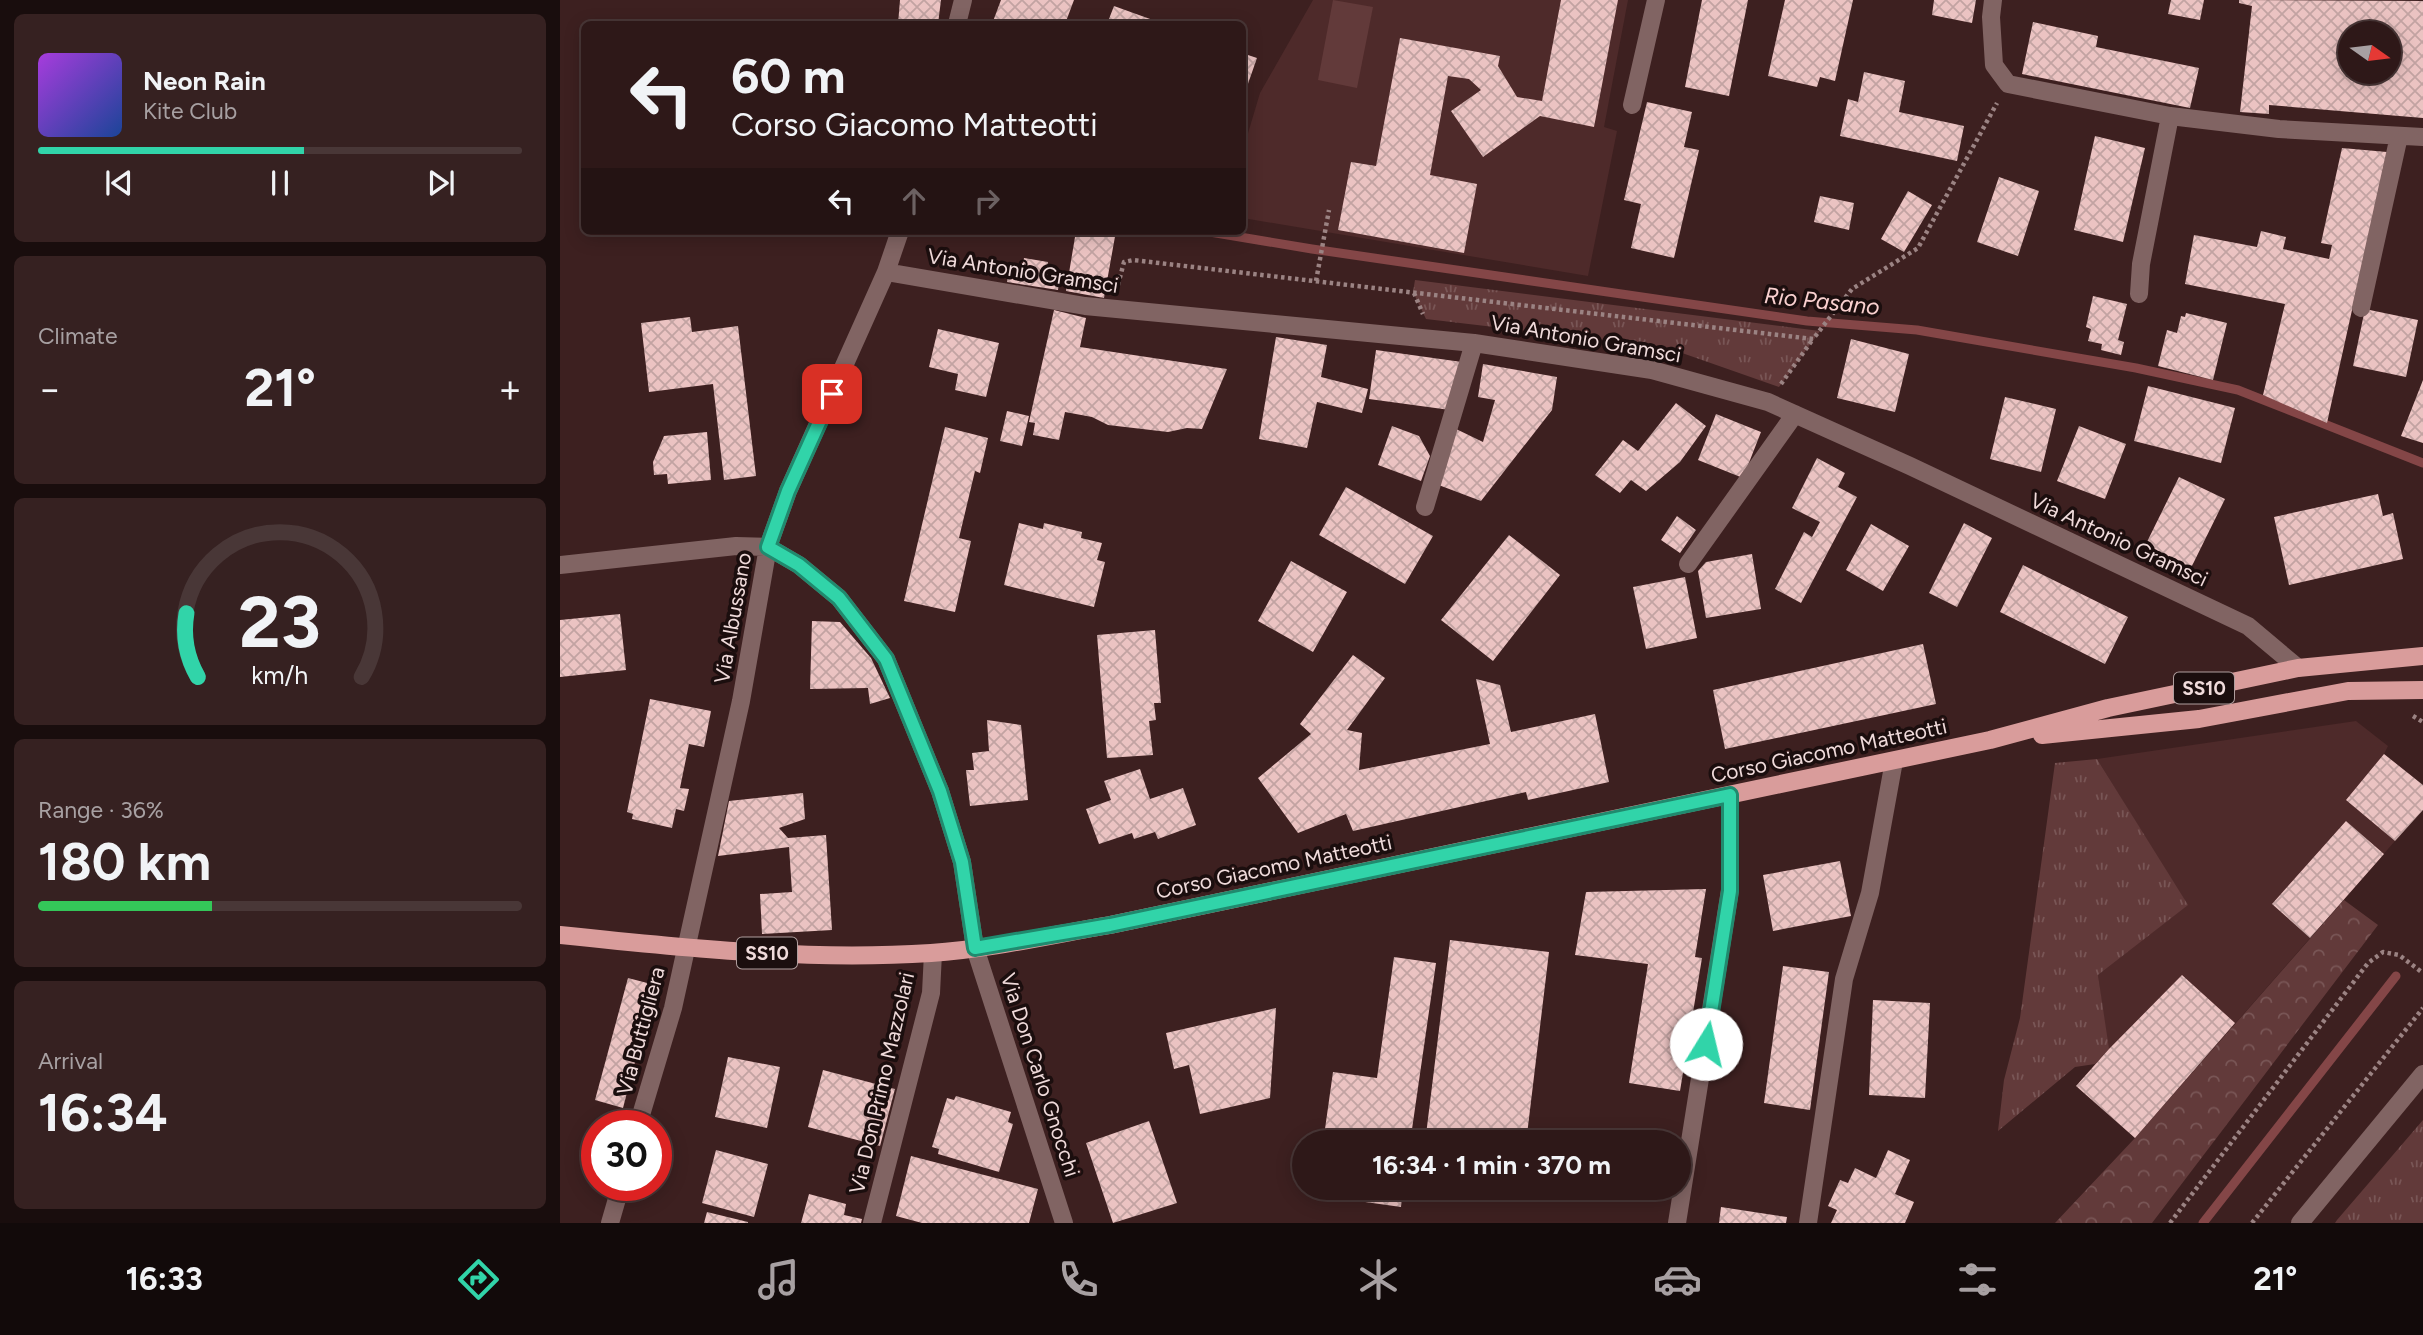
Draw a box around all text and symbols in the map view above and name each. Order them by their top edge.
north arrow [2338,21,2401,84]
map controls [2338,21,2401,84]
text: 60 m [731,46,846,105]
icon: left [616,49,707,140]
text: Neon Rain [143,65,266,97]
text: Kite Club [143,97,237,125]
text: Corso Giacomo Matteotti [731,106,1098,144]
icon: previous [100,164,138,202]
icon: pause [261,164,299,202]
icon: next [422,164,460,202]
icon: left [822,182,860,220]
icon: ahead [895,182,933,220]
icon: right [968,182,1006,220]
street label: Via Antonio Gramsci [926,243,1120,298]
water label: Rio Pasano [1763,281,1881,321]
street label: Via Antonio Gramsci [1489,309,1683,368]
text: Climate [38,322,117,350]
text: 21° [244,357,316,419]
pin [802,364,862,424]
text: − [38,366,62,412]
text: + [498,366,522,412]
icon: arrive [813,375,851,413]
street label: Via Antonio Gramsci [2026,487,2212,592]
street label: Via Albussano [709,551,756,685]
text: 23 [239,579,321,666]
text: km/h [251,660,309,690]
road number: SS10 [2174,673,2234,704]
street label: Corso Giacomo Matteotti [1709,713,1949,788]
text: Range · 36% [38,796,164,824]
street label: Corso Giacomo Matteotti [1154,829,1394,904]
text: 180 km [38,831,211,893]
road number: SS10 [737,937,797,968]
street label: Via Buttigliera [611,964,670,1098]
street label: Via Don Primo Mazzolari [844,970,919,1196]
street label: Via Don Carlo Gnocchi [996,970,1085,1180]
position arrow [1669,1007,1743,1081]
text: Arrival [38,1047,103,1075]
text: 16:34 [38,1082,168,1144]
speed limit sign: 30 [581,1110,672,1201]
text: 16:34 · 1 min · 370 m [1372,1149,1611,1181]
icon: directions [454,1255,503,1304]
icon: music [754,1255,803,1304]
icon: phone [1054,1255,1103,1304]
icon: climate [1354,1255,1403,1304]
icon: car [1653,1255,1702,1304]
icon: filters [1953,1255,2002,1304]
text: 16:33 [125,1260,203,1298]
text: 21° [2253,1260,2297,1298]

